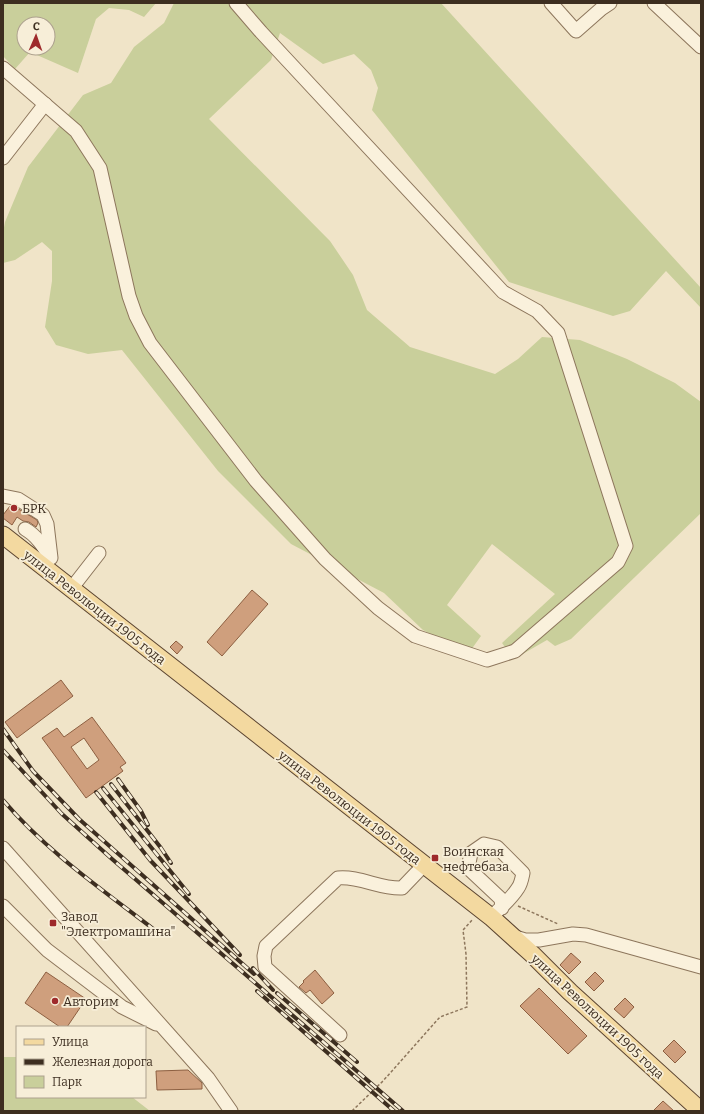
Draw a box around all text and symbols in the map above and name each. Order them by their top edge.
north arrow [16,16,56,56]
text: С [33,20,40,33]
place label: БРК [22,501,47,516]
marker: БРК [9,503,19,513]
street label: улица Революции 1905 года [20,547,169,667]
street label: улица Революции 1905 года [275,747,424,867]
place label: Воинская нефтебаза [443,844,509,874]
marker: Воинская нефтебаза [430,853,440,863]
place label: Завод "Электромашина" [61,909,175,939]
marker: Завод "Электромашина" [48,918,58,928]
street label: улица Революции 1905 года [527,950,667,1082]
place label: Авторим [63,994,119,1009]
marker: Авторим [50,996,60,1006]
legend [16,1026,146,1098]
text: Улица [52,1035,89,1049]
text: Железная дорога [52,1055,153,1069]
text: Парк [52,1075,82,1089]

